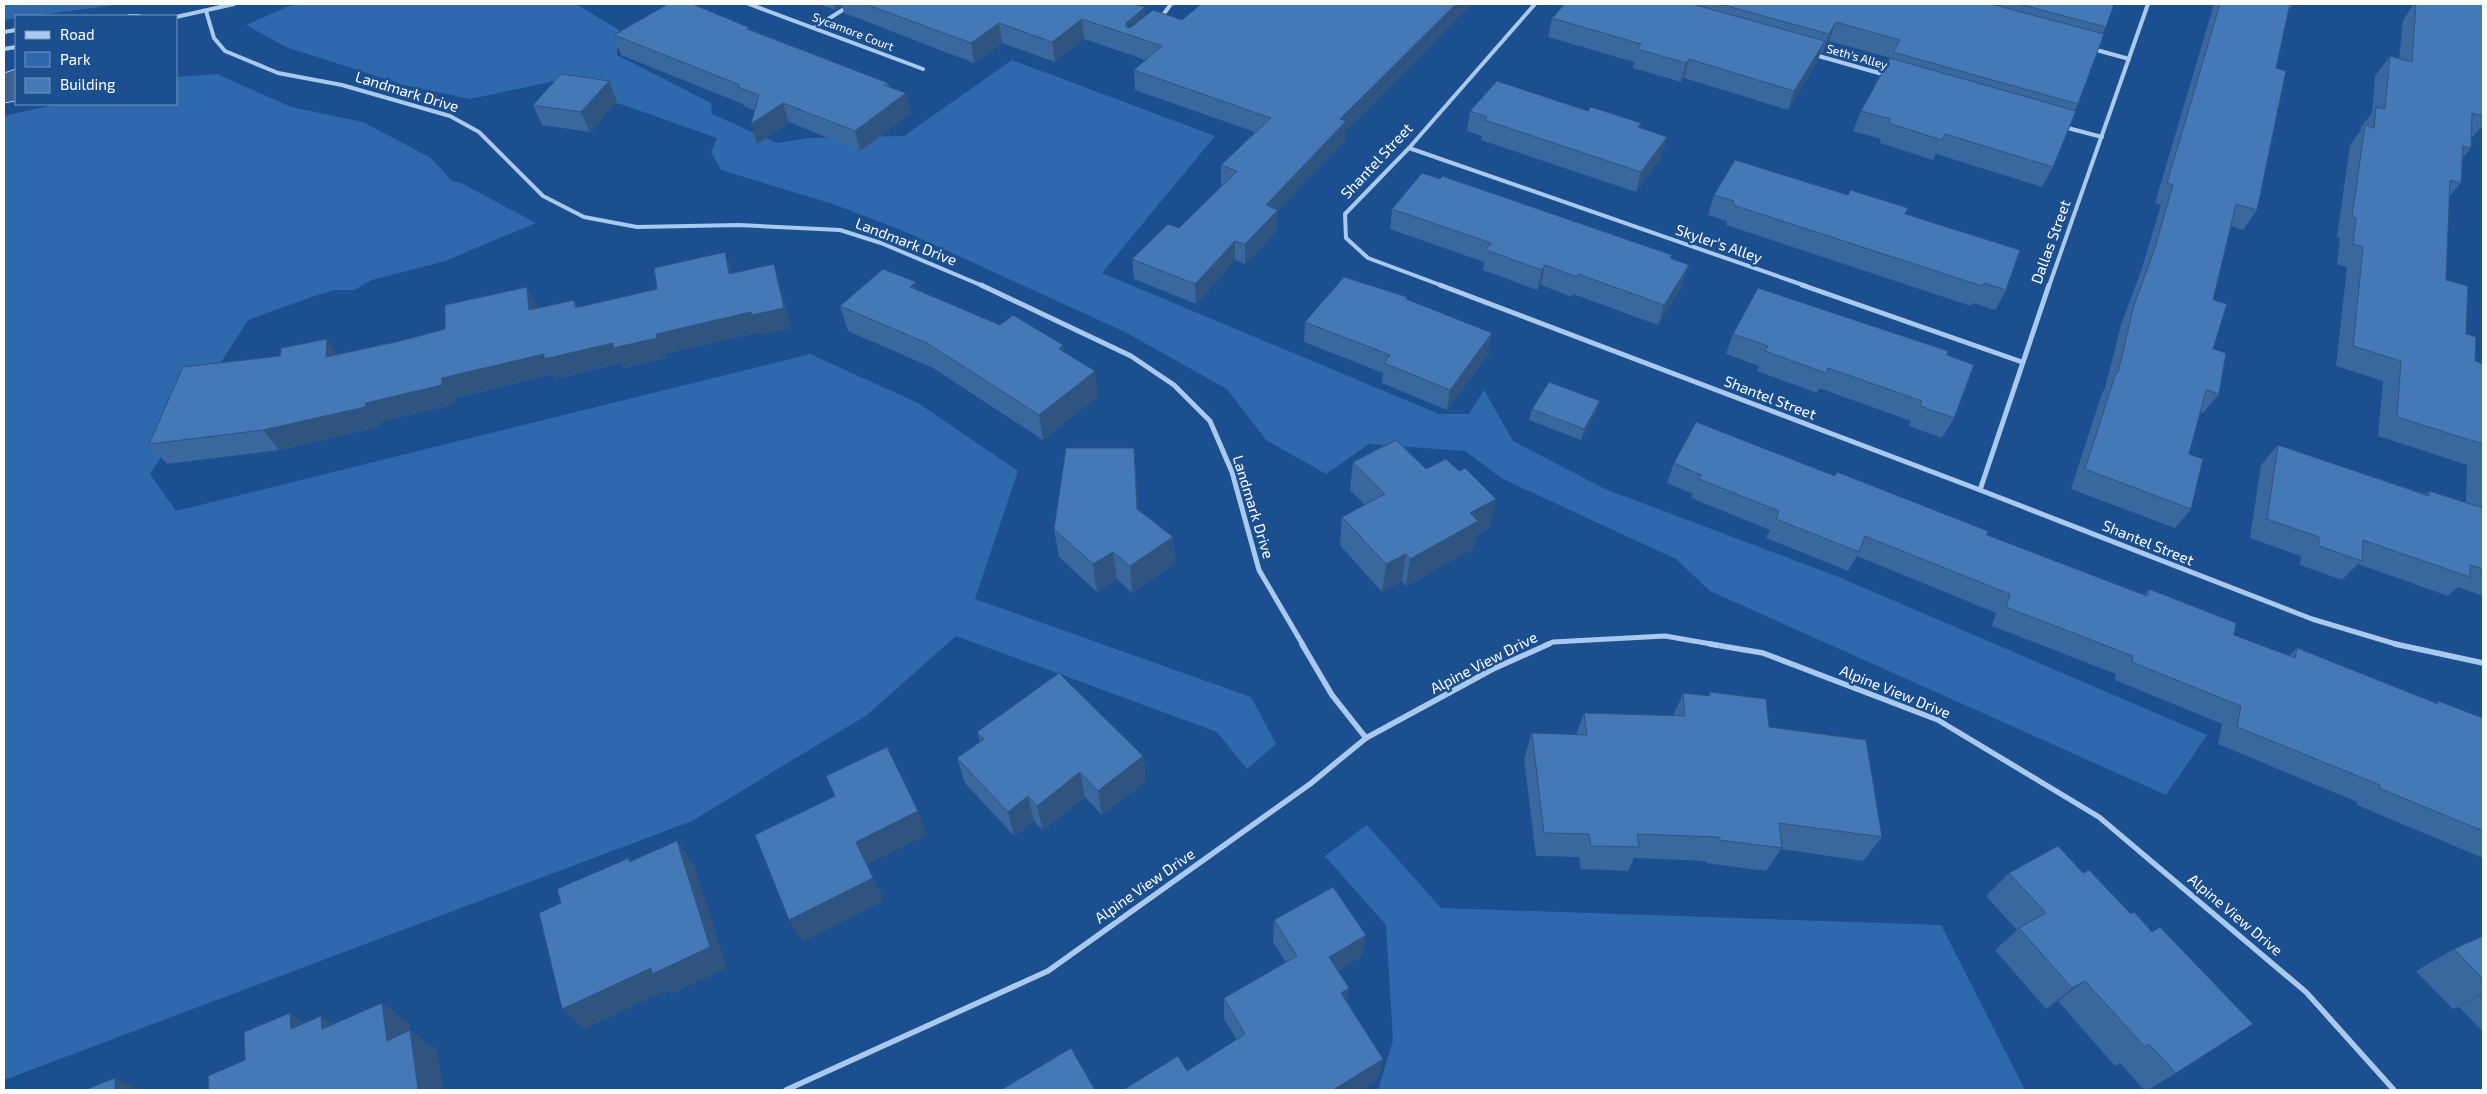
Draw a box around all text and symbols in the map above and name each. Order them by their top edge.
street label: Sycamore Court [811,9,897,53]
legend [15,15,178,105]
text: Road [60,25,95,43]
street label: Seth's Alley [1825,41,1890,72]
text: Park [60,50,91,68]
street label: Landmark Drive [353,67,461,115]
text: Building [60,75,116,93]
street label: Shantel Street [1337,119,1416,202]
street label: Dallas Street [2027,197,2074,286]
street label: Landmark Drive [853,213,960,269]
street label: Skyler's Alley [1674,220,1765,266]
street label: Shantel Street [1722,371,1819,423]
street label: Landmark Drive [1230,453,1278,561]
street label: Shantel Street [2100,516,2197,569]
street label: Alpine View Drive [1427,627,1540,697]
street label: Alpine View Drive [1837,661,1953,721]
street label: Alpine View Drive [1091,844,1198,926]
street label: Alpine View Drive [2185,869,2287,959]

